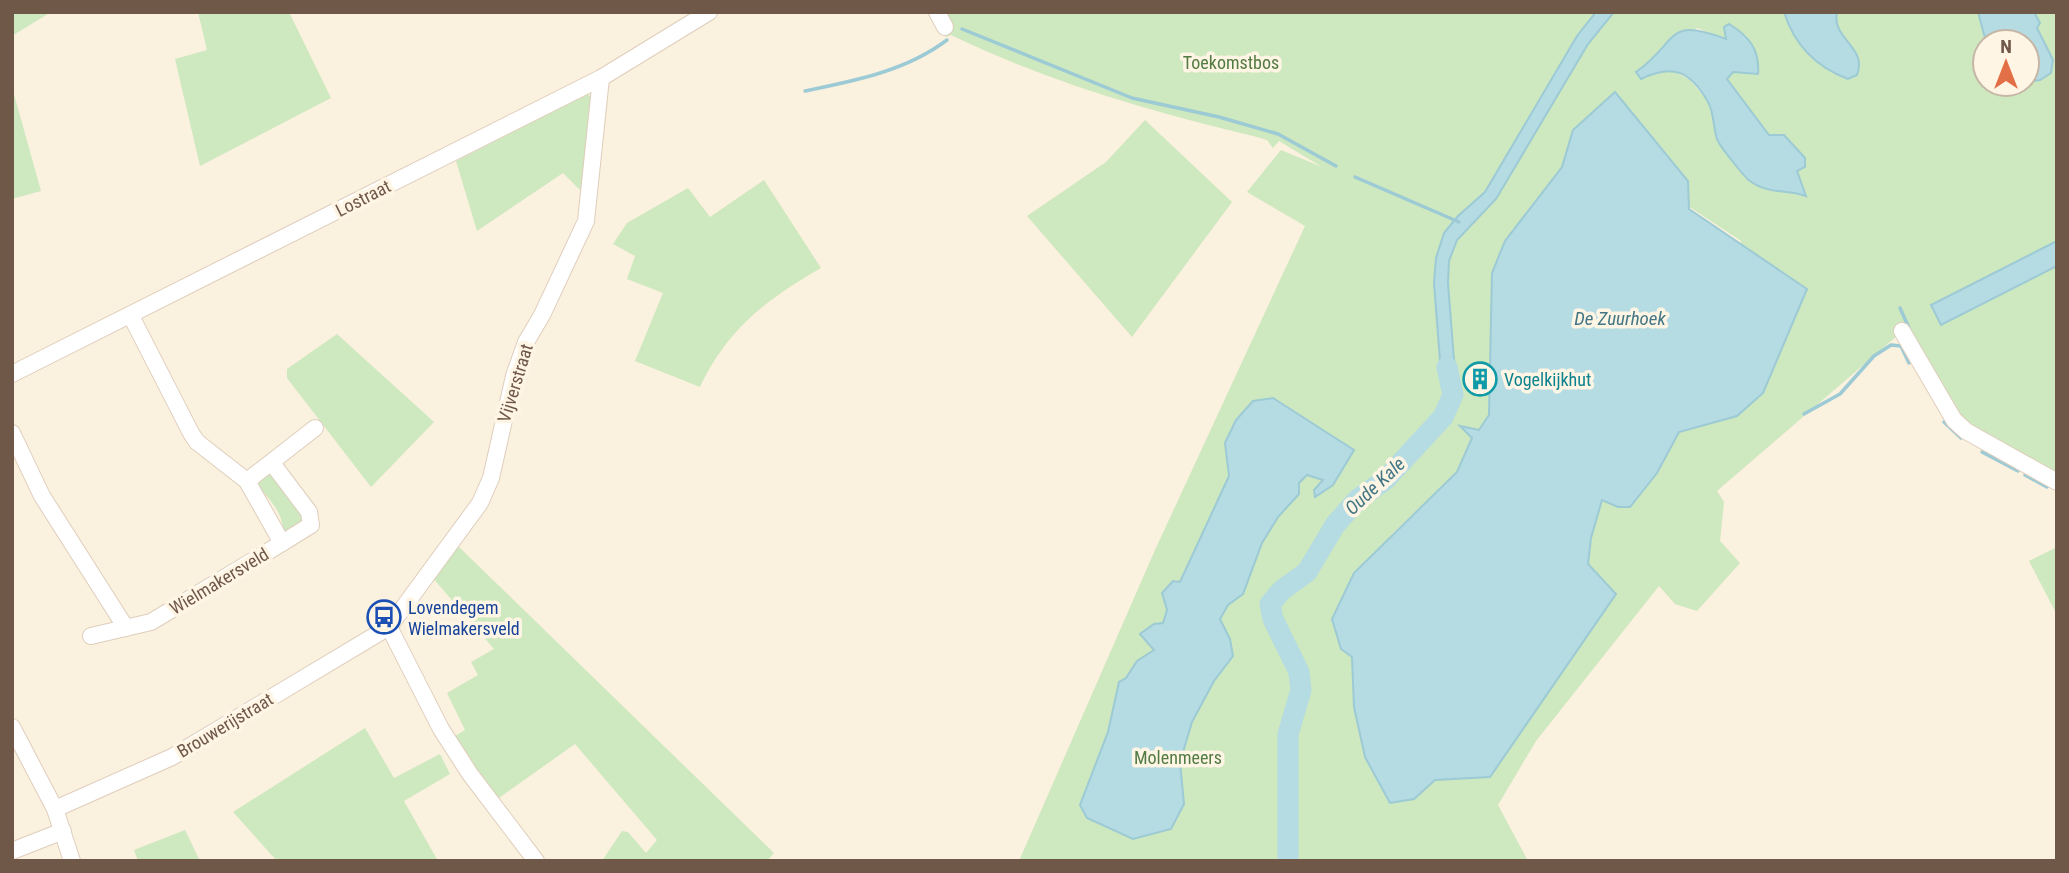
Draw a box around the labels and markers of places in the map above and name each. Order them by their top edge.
building icon: Vogelkijkhut [1461,360,1499,398]
place label: Vogelkijkhut [1504,369,1591,390]
place label: Lovendegem Wielmakersveld [408,597,520,639]
bus stop icon: Lovendegem Wielmakersveld [365,598,403,636]

